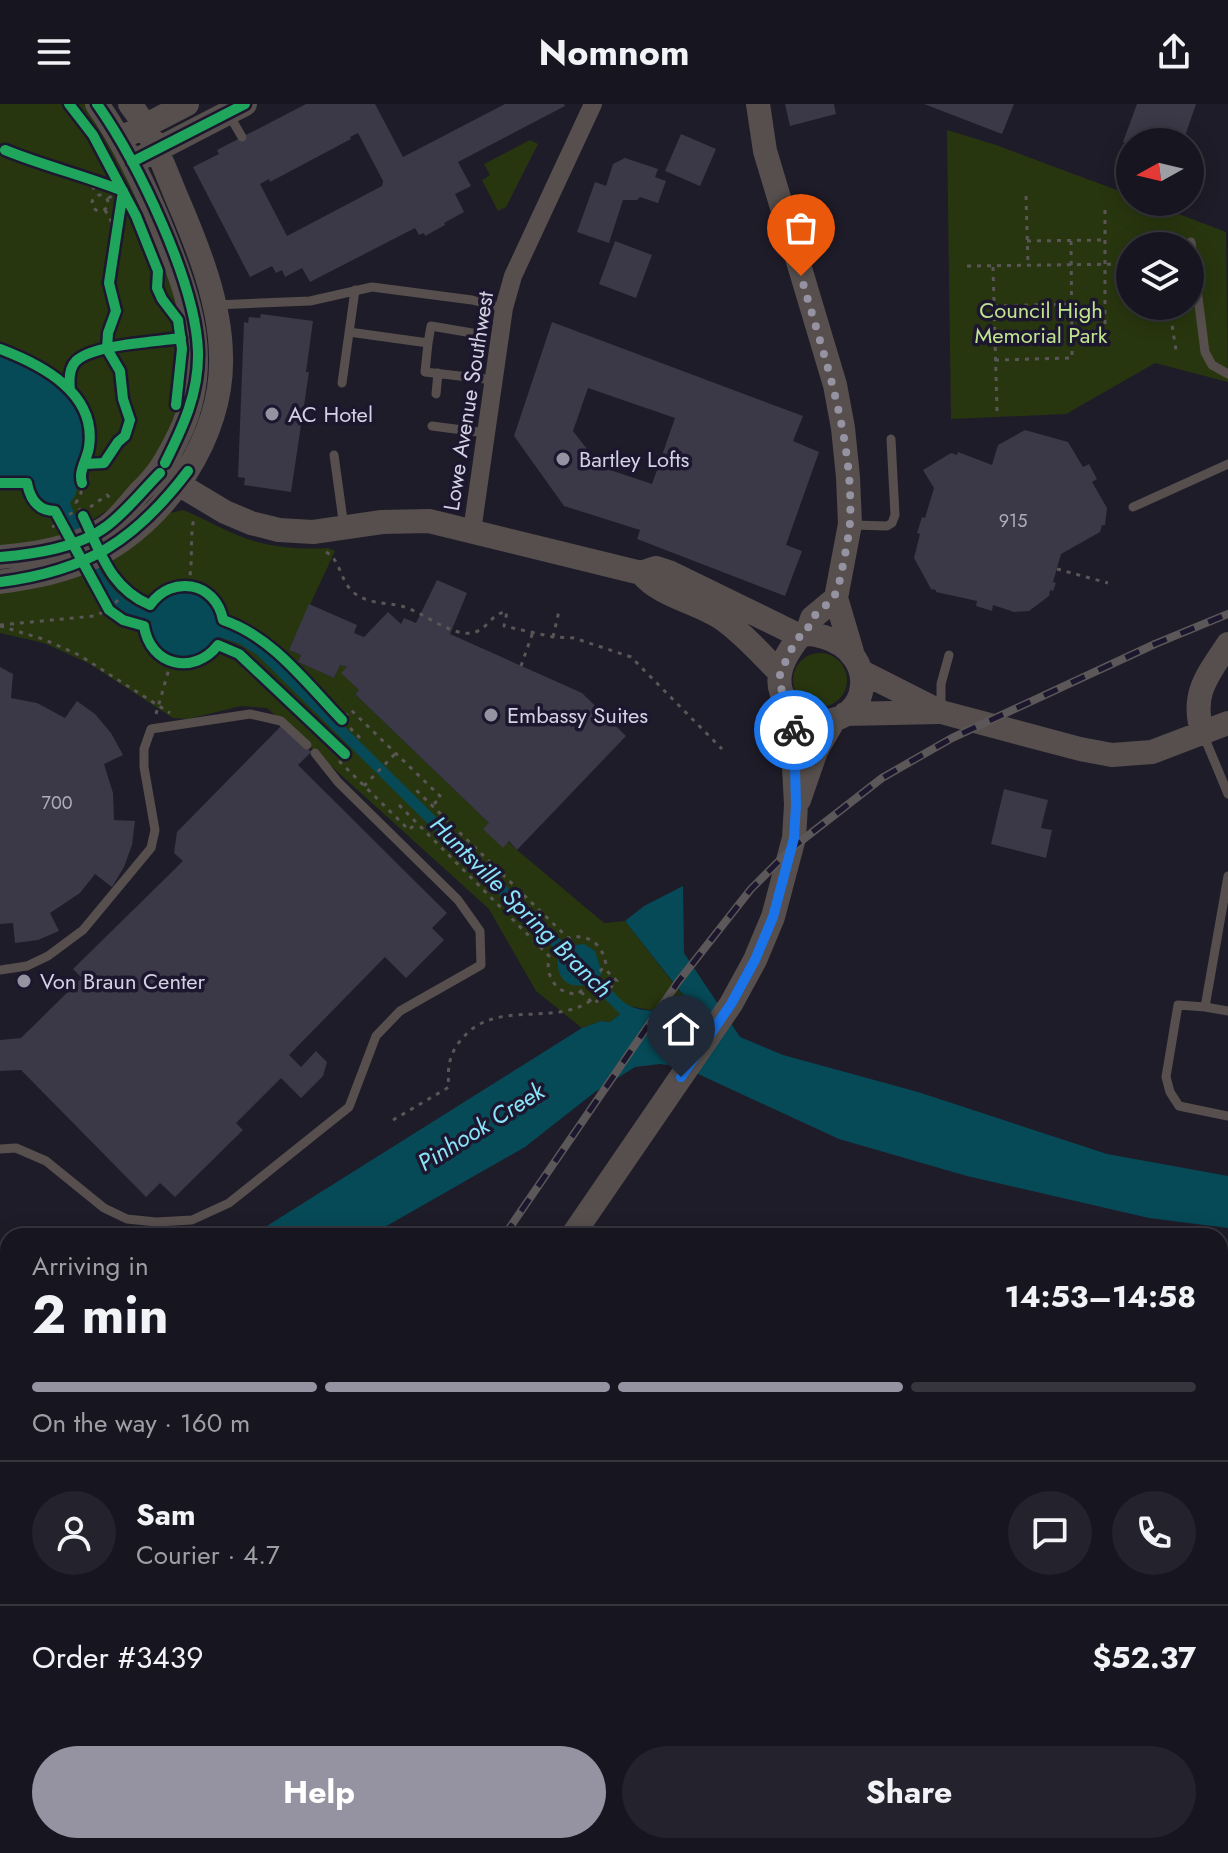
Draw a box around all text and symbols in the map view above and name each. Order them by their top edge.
text: Nomnom [539,26,689,78]
icon: menu [32,30,76,74]
icon: share [1152,30,1196,74]
north arrow [1116,128,1204,216]
map controls [1116,128,1204,320]
pin [767,194,835,276]
icon: bag [779,206,823,250]
button: layers [1116,232,1204,320]
street label: Lowe Avenue Southwest [435,288,501,513]
park label: Council High Memorial Park [974,294,1108,351]
place label: AC Hotel [288,398,373,430]
marker: AC Hotel [263,405,281,423]
place label: Bartley Lofts [579,443,690,475]
marker: Bartley Lofts [554,450,572,468]
house number: 915 [999,508,1027,534]
courier [754,690,834,770]
place label: Embassy Suites [507,699,648,731]
marker: Embassy Suites [482,706,500,724]
icon: bike [772,708,816,752]
house number: 700 [41,790,73,816]
water label: Huntsville Spring Branch [422,808,620,1006]
place label: Von Braun Center [40,965,206,997]
marker: Von Braun Center [15,972,33,990]
pin [647,995,715,1077]
icon: home [659,1007,703,1051]
water label: Pinhook Creek [410,1073,553,1180]
text: Arriving in [32,1247,149,1285]
text: 14:53–14:58 [1005,1275,1196,1318]
text: 2 min [32,1277,169,1353]
text: On the way · 160 m [32,1404,250,1442]
button: person [32,1491,116,1575]
button: chat [1008,1491,1092,1575]
button: phone [1112,1491,1196,1575]
text: Sam [136,1493,196,1536]
text: Courier · 4.7 [136,1536,280,1574]
text: Order #3439 [32,1636,204,1679]
text: $52.37 [1092,1636,1196,1679]
button: Help [32,1746,606,1838]
button: Share [622,1746,1196,1838]

